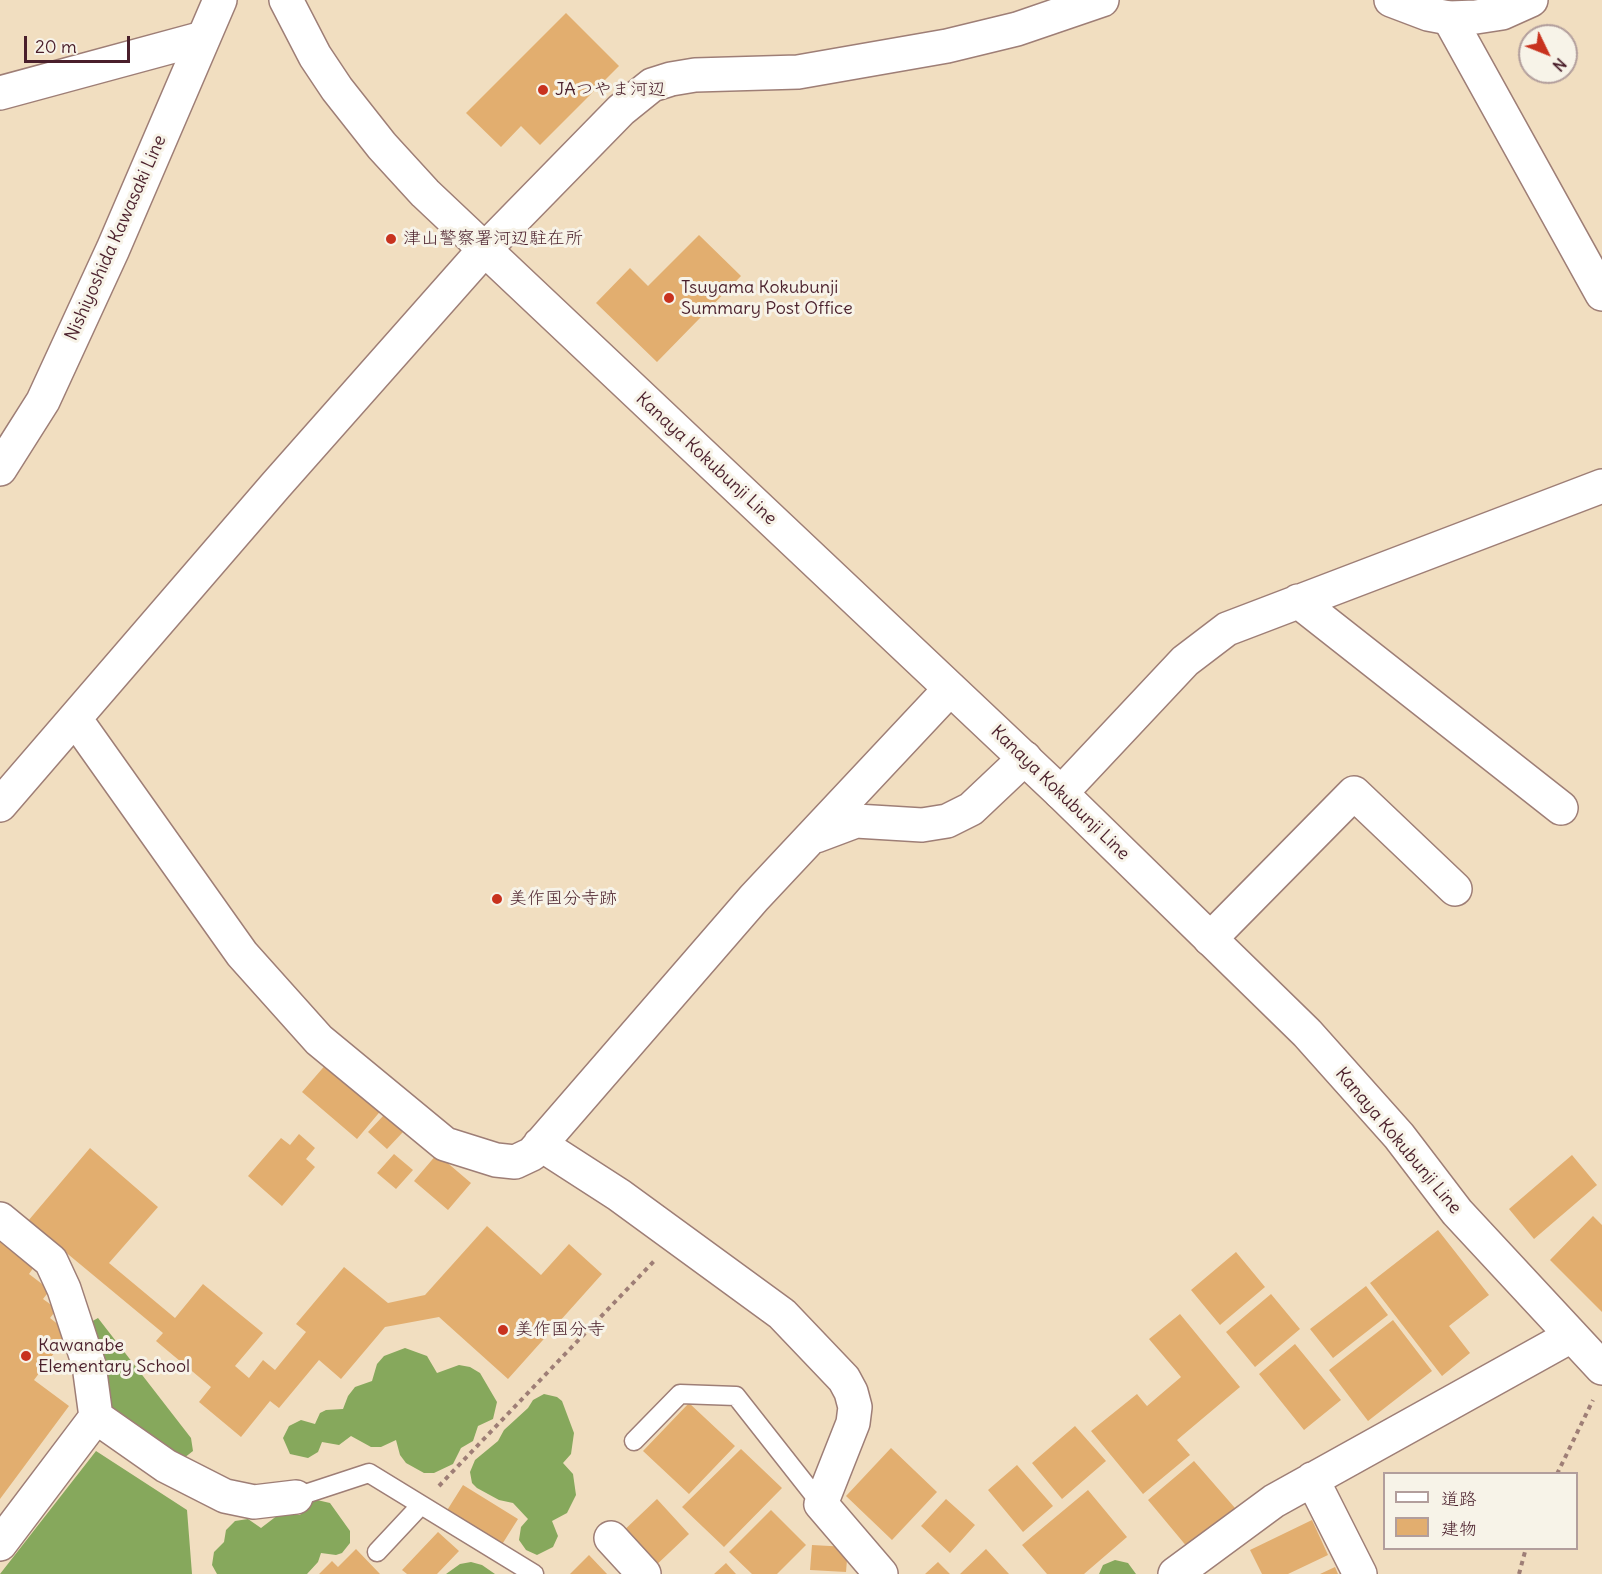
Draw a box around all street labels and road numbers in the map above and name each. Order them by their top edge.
street label: Nishiyoshida Kawasaki Line [61,132,171,344]
street label: Kanaya Kokubunji Line [631,388,781,530]
street label: Kanaya Kokubunji Line [986,721,1134,865]
street label: Kanaya Kokubunji Line [1330,1063,1466,1219]

